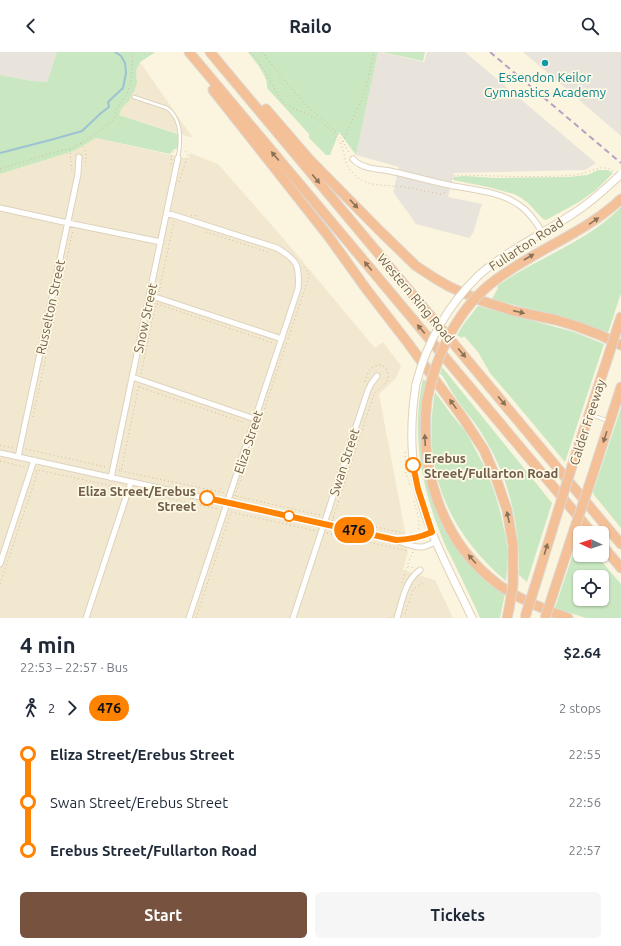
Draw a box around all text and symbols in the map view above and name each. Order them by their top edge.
icon: back [20,15,42,37]
icon: search [579,15,601,37]
text: Railo [289,16,332,36]
marker: Essendon Keilor Gymnastics Academy [540,58,550,68]
place label: Essendon Keilor Gymnastics Academy [484,70,606,99]
one-way arrow [271,150,280,161]
one-way arrow [312,173,321,184]
one-way arrow [349,199,358,209]
street label: Fullarton Road [486,215,566,273]
one-way arrow [589,217,599,225]
street label: Western Ring Road [375,251,457,345]
one-way arrow [523,254,535,261]
street label: Russelton Street [33,258,67,356]
one-way arrow [364,260,373,271]
street label: Snow Street [131,282,159,354]
one-way arrow [513,309,525,315]
one-way arrow [417,323,426,334]
one-way arrow [458,348,467,359]
street label: Calder Freeway [566,377,608,467]
one-way arrow [498,395,507,406]
one-way arrow [449,399,457,410]
street label: Eliza Street [231,409,265,475]
street label: Swan Street [326,426,362,498]
one-way arrow [602,432,608,444]
one-way arrow [422,434,429,446]
place label: Erebus Street/Fullarton Road [424,451,558,480]
marker: Erebus Street/Fullarton Road [405,457,421,473]
place label: Eliza Street/Erebus Street [78,484,196,513]
marker: Eliza Street/Erebus Street [199,490,215,506]
unlabelled marker [283,510,295,522]
one-way arrow [505,510,511,523]
line badge: 476 [331,517,377,543]
text: 476 [342,522,366,538]
north arrow [573,526,609,562]
map controls [573,526,609,606]
one-way arrow [543,542,549,554]
one-way arrow [467,554,476,564]
button: locate [573,570,609,606]
text: 4 min [20,632,76,657]
text: $2.64 [563,644,601,661]
text: 22:53 – 22:57 · Bus [20,660,128,674]
icon: walk [20,697,42,719]
icon: forward [61,697,83,719]
text: 476 [97,700,121,716]
text: 2 [48,701,55,715]
text: 2 stops [559,701,601,715]
text: Eliza Street/Erebus Street [50,746,234,763]
text: 22:55 [568,747,601,761]
text: Swan Street/Erebus Street [50,794,228,811]
text: 22:56 [568,795,601,809]
text: Erebus Street/Fullarton Road [50,842,257,859]
text: 22:57 [568,843,601,857]
button: Start [20,892,307,938]
button: Tickets [315,892,601,938]

